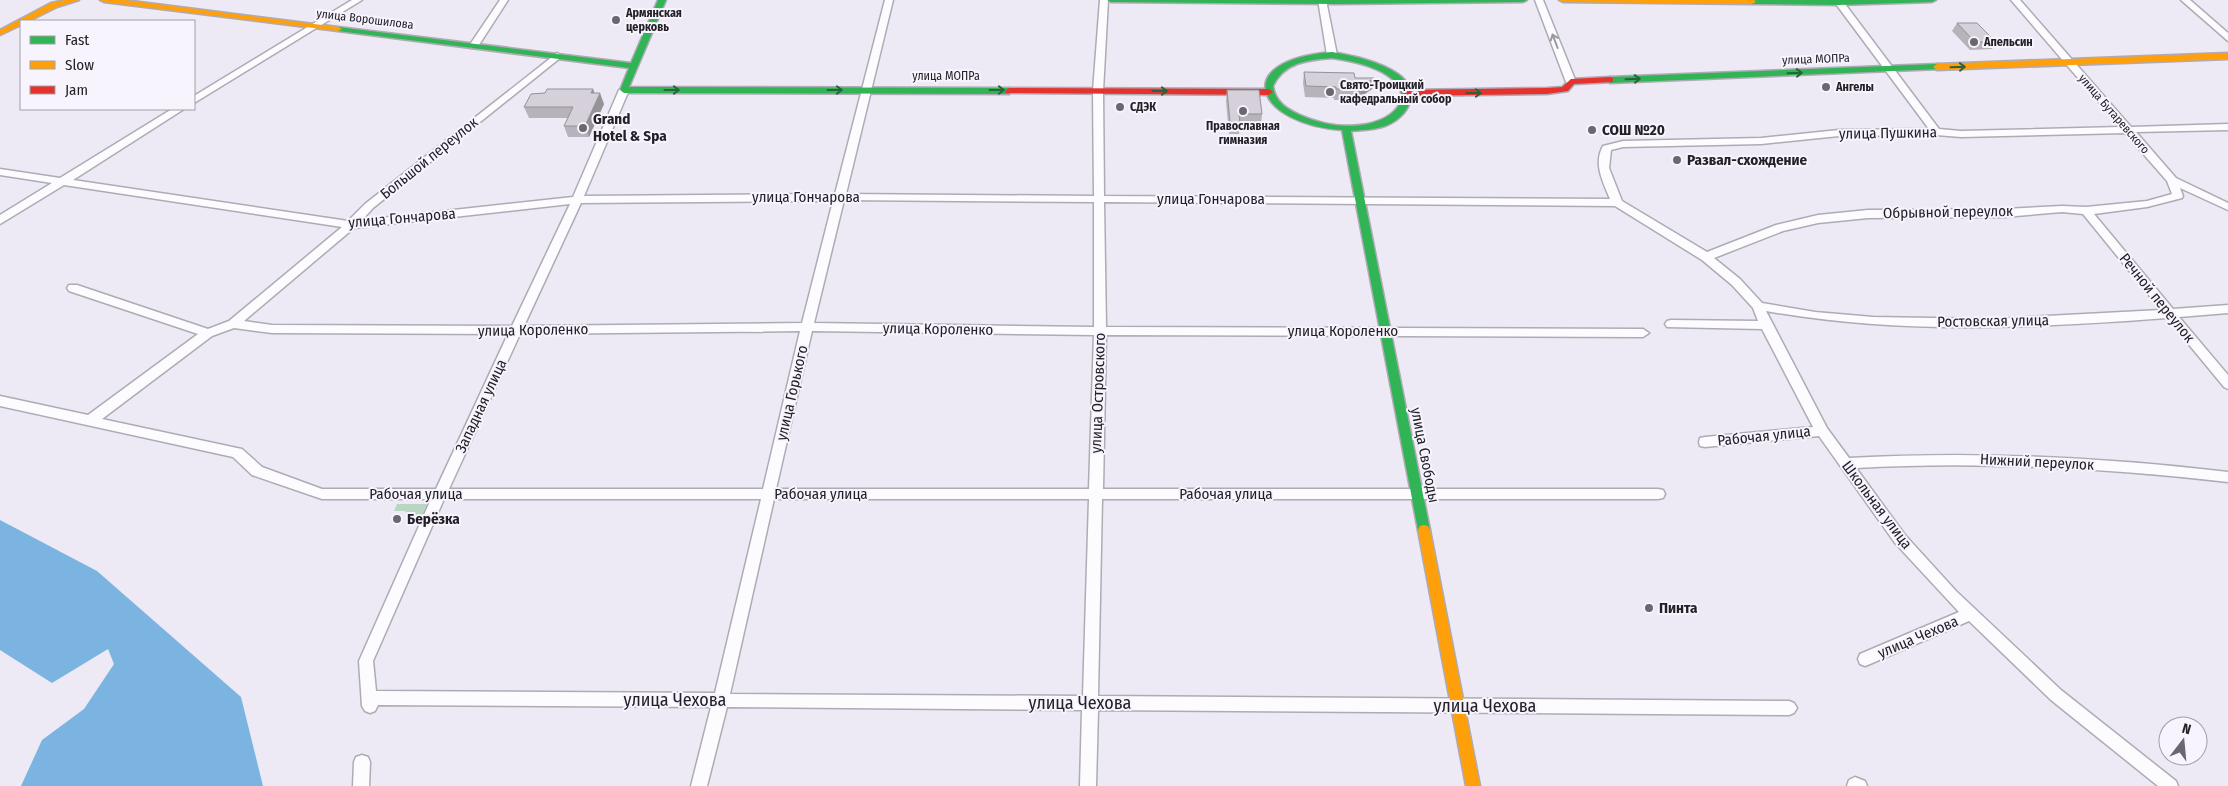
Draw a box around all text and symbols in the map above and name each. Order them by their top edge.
street label: улица Ворошилова [316,6,414,32]
place label: Армянская церковь [625,6,682,34]
marker: Армянская церковь [610,14,622,26]
legend [20,20,195,110]
text: Fast [65,31,89,49]
one-way arrow [1550,34,1559,49]
place label: Апельсин [1983,35,2033,49]
marker: Апельсин [1968,36,1980,48]
street label: улица МОПРа [1782,51,1850,67]
text: Slow [65,56,94,74]
one-way arrow [1950,62,1966,71]
one-way arrow [1787,68,1803,78]
street label: улица МОПРа [912,69,980,83]
street label: улица Бутаревского [2076,71,2152,157]
one-way arrow [1624,74,1641,84]
place label: Свято-Троицкий кафедральный собор [1340,78,1452,106]
place label: Ангелы [1835,80,1874,94]
text: Jam [65,81,88,99]
marker: Ангелы [1820,81,1832,93]
one-way arrow [664,85,680,95]
one-way arrow [826,85,843,95]
one-way arrow [989,85,1005,95]
one-way arrow [1152,86,1168,96]
marker: Свято-Троицкий кафедральный собор [1324,86,1336,98]
one-way arrow [1465,88,1481,98]
place label: СДЭК [1130,100,1156,114]
marker: СДЭК [1114,101,1126,113]
marker: Православная гимназия [1237,105,1249,117]
place label: Grand Hotel & Spa [593,110,667,145]
street label: Большой переулок [377,113,481,203]
place label: Православная гимназия [1206,119,1280,147]
place label: СОШ №20 [1602,121,1665,139]
marker: Grand Hotel & Spa [577,122,589,134]
street label: улица Пушкина [1839,123,1937,143]
marker: СОШ №20 [1586,124,1598,136]
place label: Развал-схождение [1687,151,1808,169]
marker: Развал-схождение [1671,154,1683,166]
street label: улица Гончарова [752,188,860,206]
street label: улица Гончарова [1157,190,1265,208]
street label: Обрывной переулок [1883,202,2013,222]
street label: улица Гончарова [348,204,456,232]
street label: Речной переулок [2116,250,2198,346]
street label: Ростовская улица [1937,311,2049,331]
street label: улица Короленко [883,319,993,339]
street label: улица Короленко [478,320,588,340]
street label: улица Короленко [1288,322,1398,340]
street label: улица Островского [1087,332,1109,454]
street label: улица Горького [772,343,812,442]
street label: Западная улица [451,356,511,456]
street label: улица Свободы [1407,406,1443,504]
street label: Рабочая улица [1717,422,1811,450]
street label: Нижний переулок [1979,450,2095,474]
street label: Школьная улица [1838,457,1916,553]
street label: Рабочая улица [369,485,463,503]
street label: Рабочая улица [774,485,868,503]
street label: Рабочая улица [1179,485,1273,503]
place label: Берёзка [407,510,460,528]
marker: Берёзка [391,513,403,525]
place label: Пинта [1659,599,1698,617]
marker: Пинта [1643,602,1655,614]
street label: улица Чехова [1875,612,1961,662]
street label: улица Чехова [624,689,727,711]
street label: улица Чехова [1029,692,1132,714]
street label: улица Чехова [1434,695,1537,717]
north arrow [2158,716,2208,766]
text: N [2180,720,2193,738]

